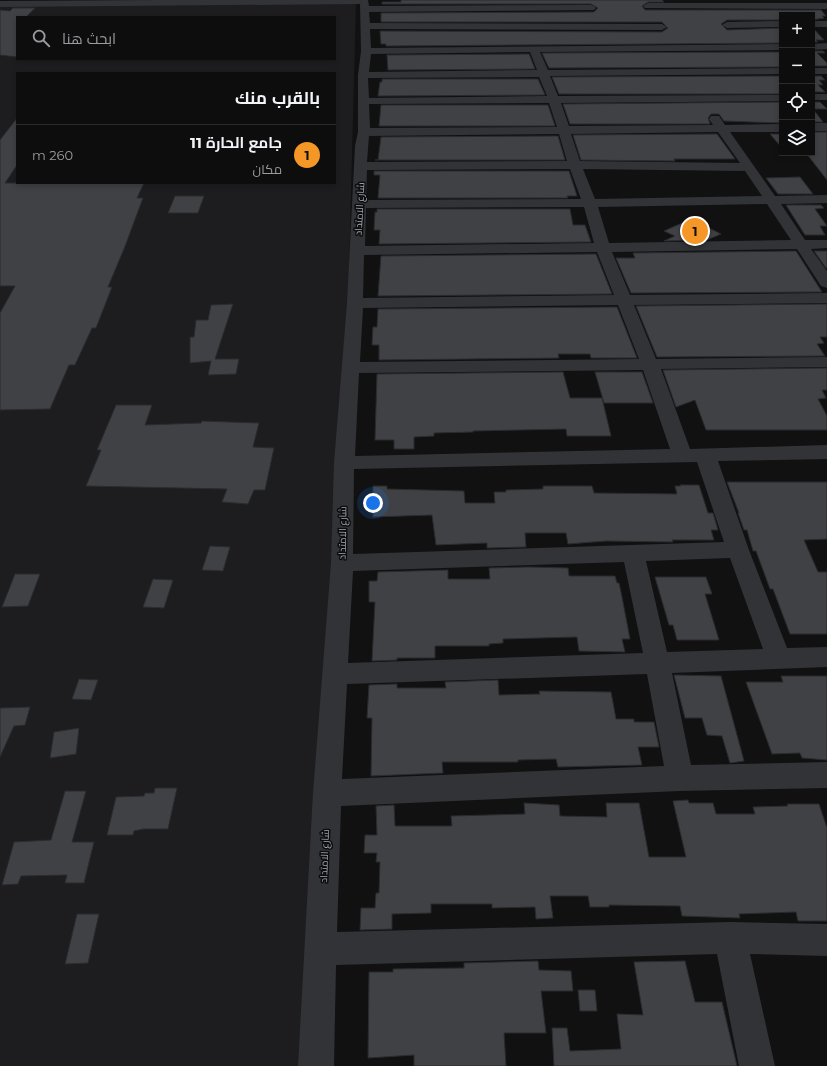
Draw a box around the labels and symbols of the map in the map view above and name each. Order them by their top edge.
street label: شارع الامتداد [352,182,367,236]
pin: 1 [682,216,708,246]
your location [363,493,383,513]
street label: شارع الامتداد [336,506,349,560]
street label: شارع الامتداد [317,829,332,883]

